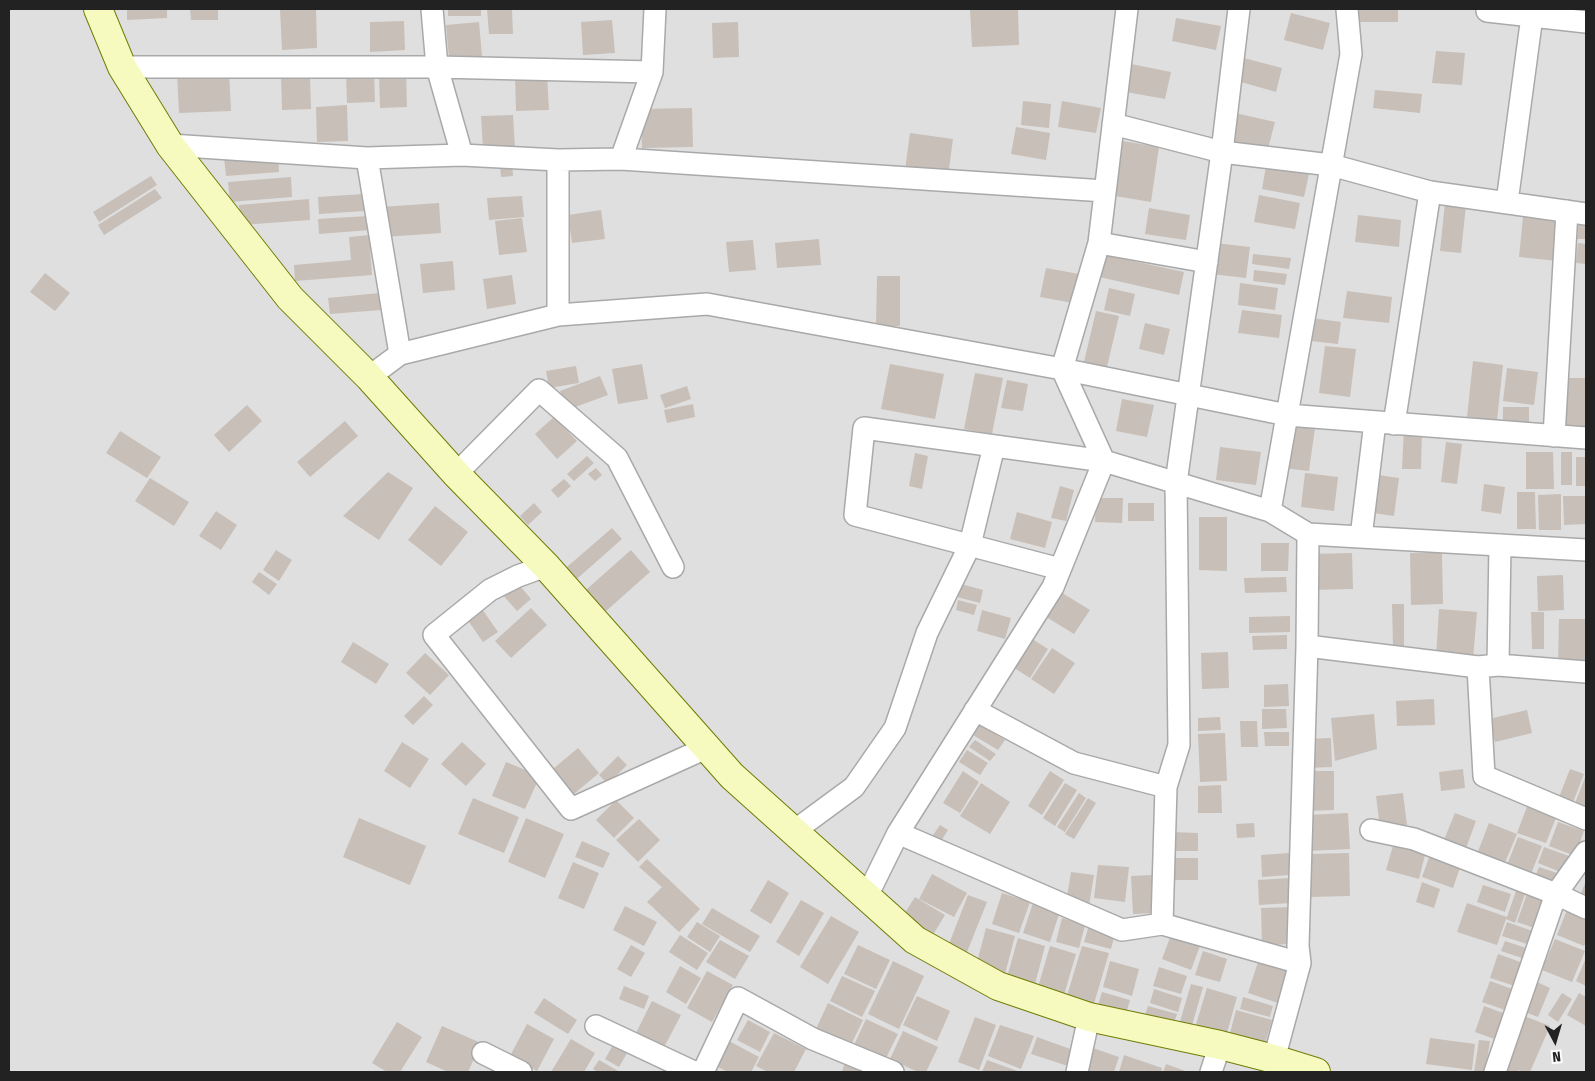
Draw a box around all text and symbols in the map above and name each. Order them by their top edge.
north arrow [1530,1016,1580,1066]
text: N [1552,1048,1562,1065]

